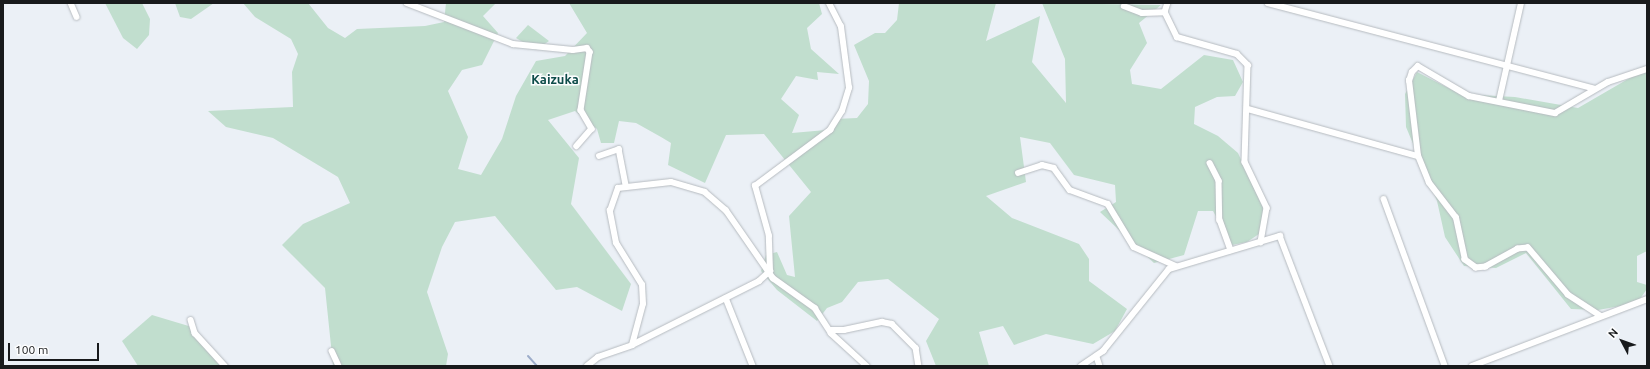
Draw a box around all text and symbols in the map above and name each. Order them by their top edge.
district label: Kaizuka [531,71,579,87]
north arrow [1602,321,1642,361]
text: N [1606,326,1620,340]
scale bar [10,335,101,361]
text: 100 m [15,343,48,356]

